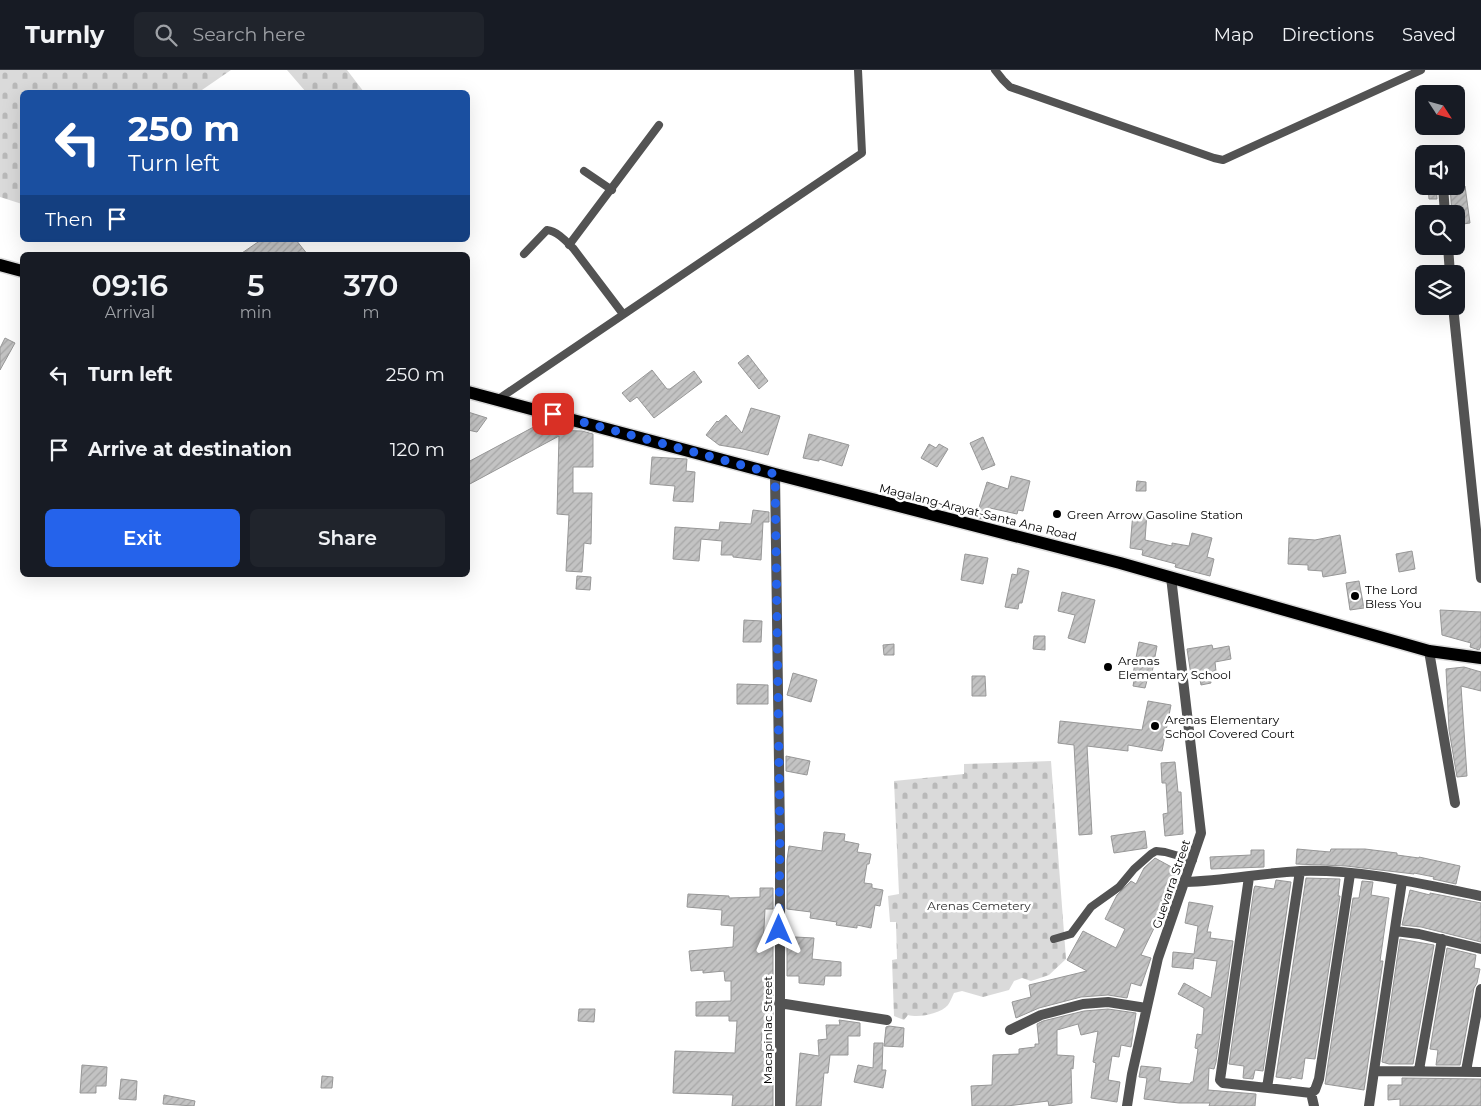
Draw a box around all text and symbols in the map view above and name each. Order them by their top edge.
search box [134,12,484,57]
text: Turnly [25,20,104,49]
icon: search [152,21,180,49]
text: Search here [192,23,305,46]
text: Map [1214,24,1254,46]
text: Directions [1282,24,1374,46]
text: Saved [1402,24,1456,46]
north arrow [1415,85,1465,135]
map controls [1415,85,1465,315]
text: 250 m [128,107,240,150]
icon: left [45,110,110,175]
button: sound [1415,145,1465,195]
text: Turn left [128,150,220,177]
icon: arrive [103,205,131,233]
button: search [1415,205,1465,255]
text: Then [45,208,93,231]
button: layers [1415,265,1465,315]
text: 09:16 [92,267,168,304]
text: 5 [247,267,265,304]
text: 370 [343,267,398,304]
text: Arrival [105,303,155,322]
text: min [240,303,272,322]
text: m [362,303,379,322]
icon: left [45,361,73,389]
text: Turn left [88,363,173,386]
text: 250 m [386,363,445,386]
pin [532,393,574,435]
icon: arrive [539,400,567,428]
icon: arrive [45,436,73,464]
text: Arrive at destination [88,438,292,461]
text: 120 m [390,438,445,461]
street label: Magalang-Arayat-Santa Ana Road [878,480,1078,544]
place label: Green Arrow Gasoline Station [1067,507,1243,522]
marker: Green Arrow Gasoline Station [1051,508,1063,520]
button: Exit [45,509,240,567]
button: Share [250,509,445,567]
place label: The Lord Bless You [1365,582,1422,611]
marker: The Lord Bless You [1349,590,1361,602]
place label: Arenas Elementary School [1118,653,1231,682]
marker: Arenas Elementary School [1102,661,1114,673]
place label: Arenas Elementary School Covered Court [1165,712,1295,741]
marker: Arenas Elementary School Covered Court [1149,720,1161,732]
street label: Guevarra Street [1149,837,1193,931]
park label: Arenas Cemetery [927,898,1031,913]
position arrow [752,903,804,955]
street label: Macapinlac Street [760,976,775,1084]

